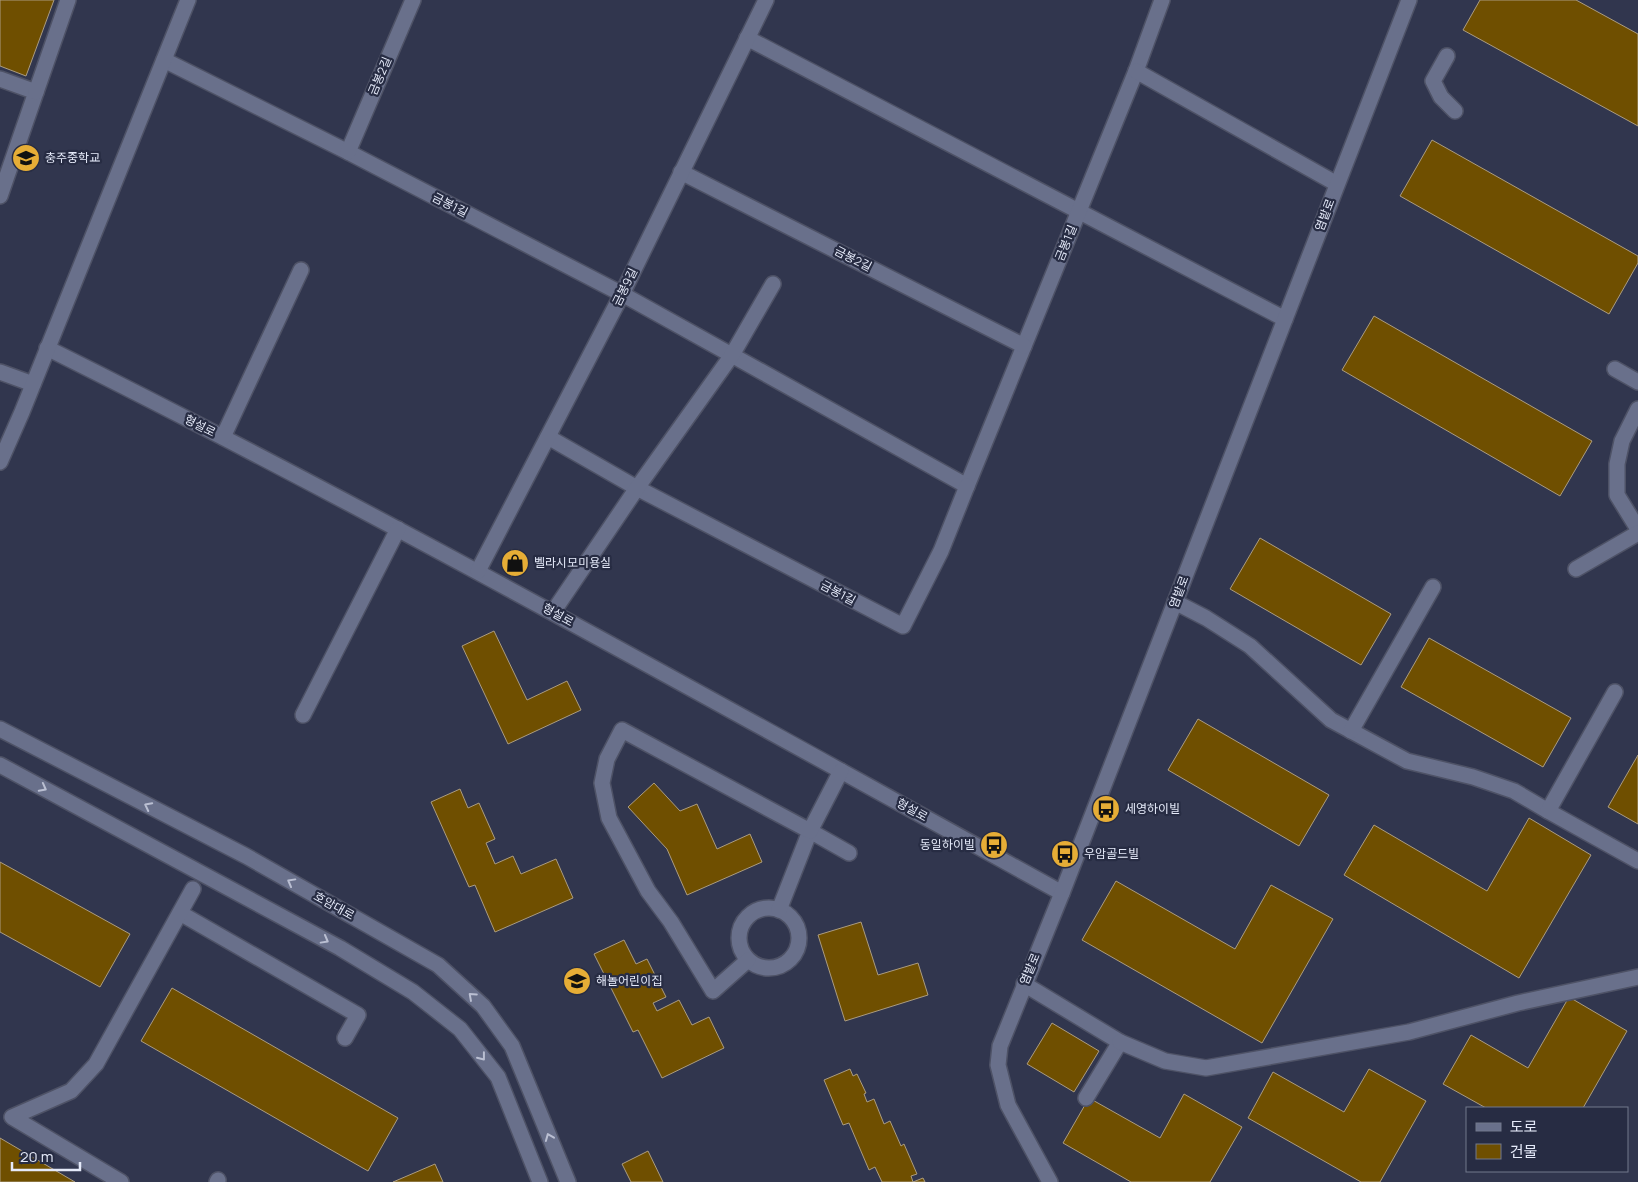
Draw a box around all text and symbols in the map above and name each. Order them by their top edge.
street label: 금봉2길 [364,54,395,98]
school or university icon: 충주중학교 [11,143,41,173]
place label: 충주중학교 [45,149,100,166]
street label: 금봉1길 [430,188,471,221]
street label: 염밭로 [1311,196,1338,233]
street label: 금봉1길 [1051,222,1080,264]
street label: 금봉2길 [832,242,875,275]
street label: 금봉9길 [608,265,641,309]
street label: 형설로 [182,410,219,441]
shop icon: 벨라시모미용실 [500,548,530,578]
place label: 벨라시모미용실 [534,554,611,571]
street label: 염밭로 [1165,573,1192,610]
street label: 금봉1길 [818,576,859,609]
street label: 형설로 [540,599,577,630]
one-way arrow [38,782,47,792]
street label: 형설로 [894,794,931,825]
bus stop icon: 세영하이빌 [1091,794,1121,824]
place label: 세영하이빌 [1125,800,1180,817]
one-way arrow [144,802,153,812]
bus stop icon: 동일하이빌 [979,830,1009,860]
place label: 동일하이빌 [920,836,975,853]
bus stop icon: 우암골드빌 [1050,839,1080,869]
place label: 우암골드빌 [1084,845,1139,862]
one-way arrow [287,878,296,888]
street label: 호암대로 [311,887,358,924]
one-way arrow [319,934,328,944]
street label: 염밭로 [1015,950,1044,987]
school or university icon: 해놀어린이집 [562,966,592,996]
place label: 해놀어린이집 [596,972,662,989]
one-way arrow [469,993,478,1002]
one-way arrow [476,1051,484,1060]
legend [1466,1107,1628,1172]
text: 도로 [1510,1116,1538,1137]
one-way arrow [545,1133,556,1142]
scale bar [12,1140,80,1172]
text: 건물 [1510,1141,1538,1162]
text: 20 m [20,1146,53,1167]

